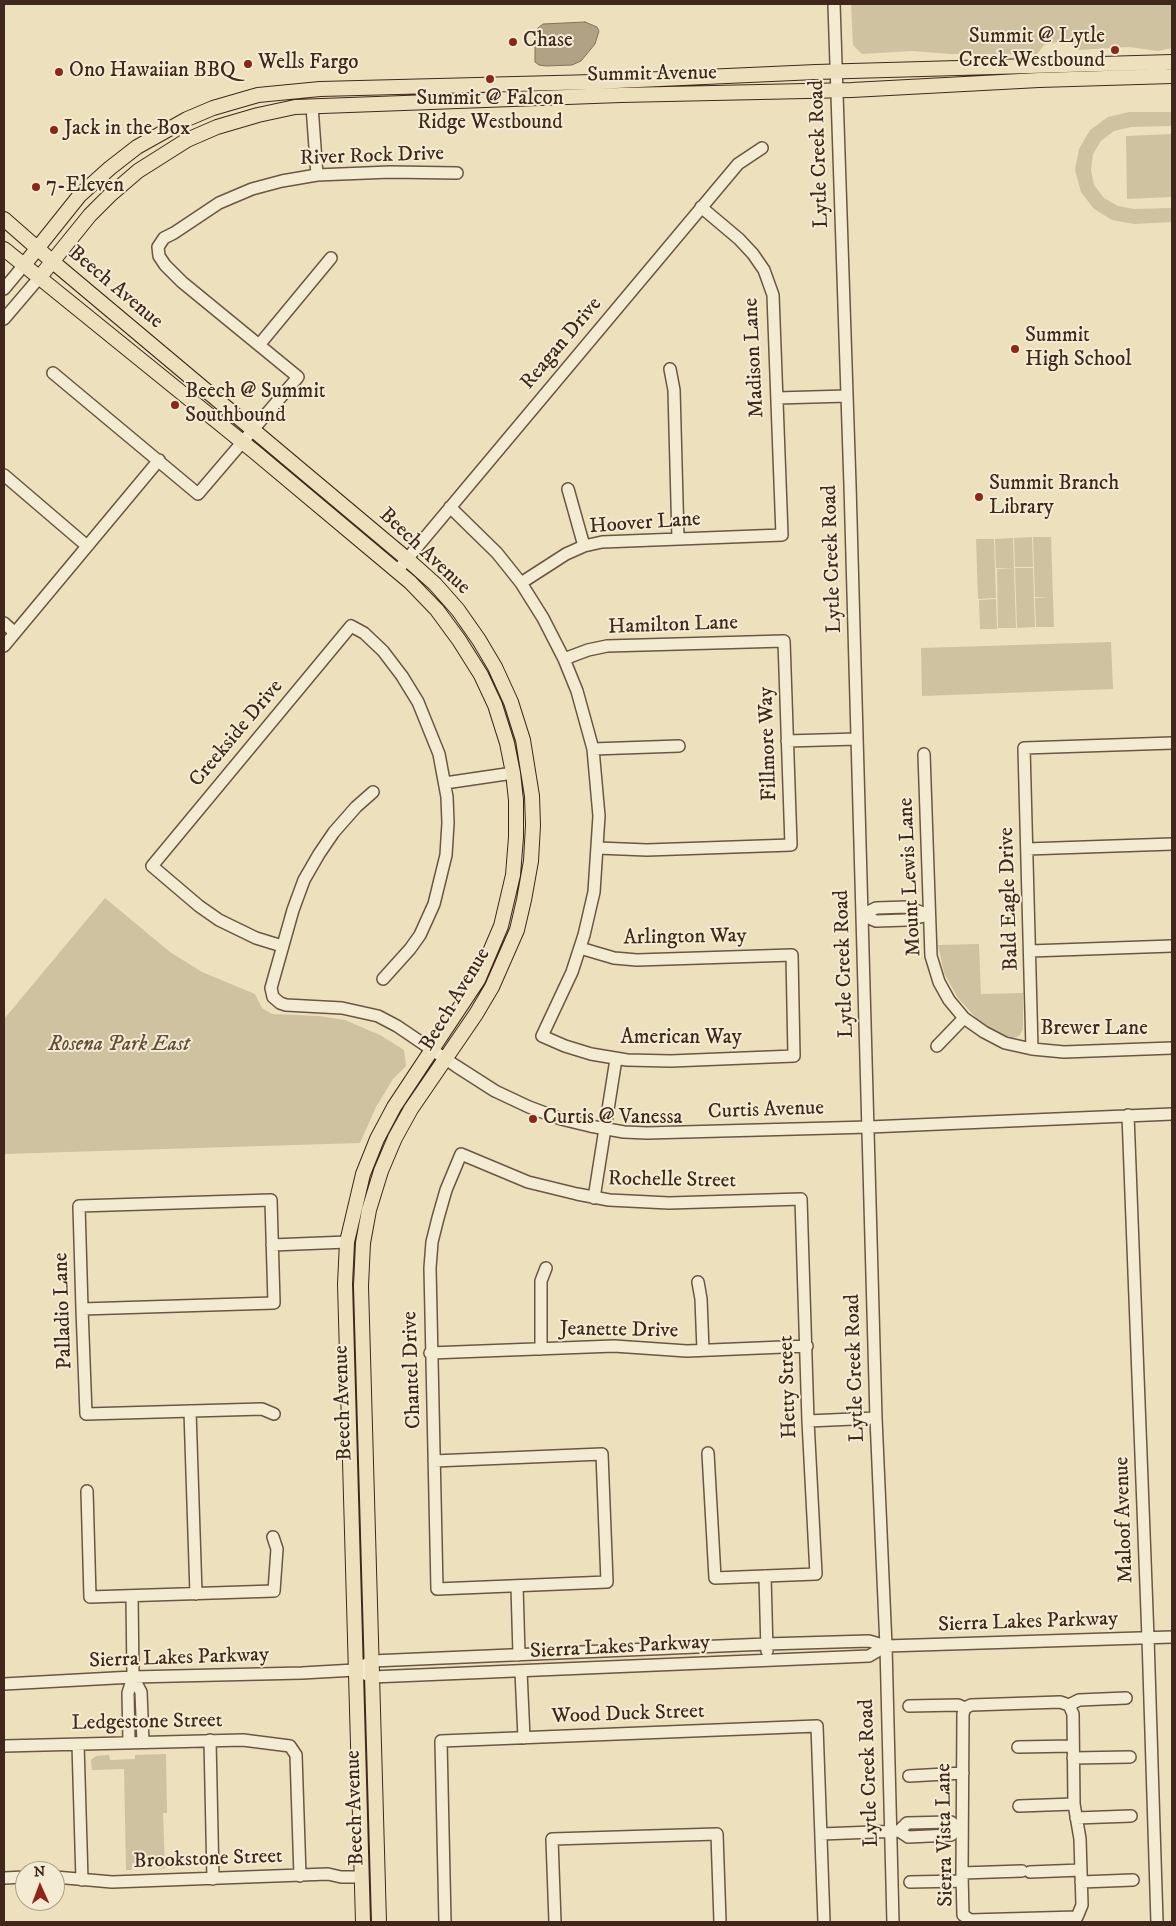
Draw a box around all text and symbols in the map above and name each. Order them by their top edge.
place label: Summit @ Lytle Creek Westbound [959,25,1105,75]
place label: Chase [523,29,573,55]
marker: Chase [507,36,519,48]
marker: Summit @ Lytle Creek Westbound [1109,44,1121,56]
place label: Wells Fargo [258,51,358,77]
marker: Wells Fargo [242,58,254,70]
place label: Ono Hawaiian BBQ [69,59,236,85]
street label: Summit Avenue [587,61,717,89]
marker: Ono Hawaiian BBQ [53,66,65,78]
marker: Summit @ Falcon Ridge Westbound [484,73,496,85]
street label: Lytle Creek Road [805,79,835,229]
place label: Summit @ Falcon Ridge Westbound [416,87,564,137]
place label: Jack in the Box [64,117,190,143]
marker: Jack in the Box [48,124,60,136]
street label: River Rock Drive [299,142,445,172]
place label: 7-Eleven [46,174,124,200]
marker: 7-Eleven [30,181,42,193]
street label: Beech Avenue [63,241,167,335]
street label: Reagan Drive [516,293,608,395]
street label: Madison Lane [739,297,771,419]
place label: Summit High School [1025,324,1131,374]
marker: Summit High School [1009,343,1021,355]
place label: Beech @ Summit Southbound [185,380,325,430]
marker: Beech @ Summit Southbound [169,399,181,411]
place label: Summit Branch Library [989,472,1119,522]
street label: Lytle Creek Road [818,484,848,634]
marker: Summit Branch Library [973,491,985,503]
street label: Beech Avenue [373,503,475,601]
street label: Hoover Lane [588,508,702,540]
street label: Hamilton Lane [608,611,738,641]
street label: Creekside Drive [185,675,289,793]
street label: Fillmore Way [754,686,784,802]
street label: Mount Lewis Lane [894,797,928,957]
street label: Bald Eagle Drive [995,827,1025,971]
street label: Lytle Creek Road [830,889,860,1039]
street label: Arlington Way [623,924,747,952]
street label: Beech Avenue [415,944,497,1056]
street label: Brewer Lane [1040,1017,1148,1043]
street label: American Way [620,1026,742,1052]
park label: Rosena Park East [48,1033,190,1059]
street label: Curtis Avenue [708,1096,824,1126]
place label: Curtis @ Vanessa [543,1106,682,1132]
marker: Curtis @ Vanessa [527,1113,539,1125]
street label: Rochelle Street [608,1167,736,1195]
street label: Palladio Lane [49,1252,79,1370]
street label: Lytle Creek Road [841,1293,871,1443]
street label: Chantel Drive [398,1311,428,1429]
street label: Jeanette Drive [559,1317,679,1345]
street label: Hetty Street [775,1335,803,1439]
street label: Beech Avenue [329,1345,359,1461]
street label: Maloof Avenue [1110,1456,1140,1584]
street label: Sierra Lakes Parkway [938,1607,1118,1639]
street label: Sierra Lakes Parkway [529,1631,711,1665]
street label: Sierra Lakes Parkway [89,1643,269,1675]
street label: Lytle Creek Road [855,1698,885,1848]
street label: Wood Duck Street [551,1700,705,1730]
street label: Ledgestone Street [71,1709,223,1737]
street label: Beech Avenue [341,1750,371,1866]
street label: Sierra Vista Lane [932,1763,960,1907]
street label: Brookstone Street [133,1845,283,1875]
north arrow [15,1861,65,1911]
text: N [33,1863,46,1881]

